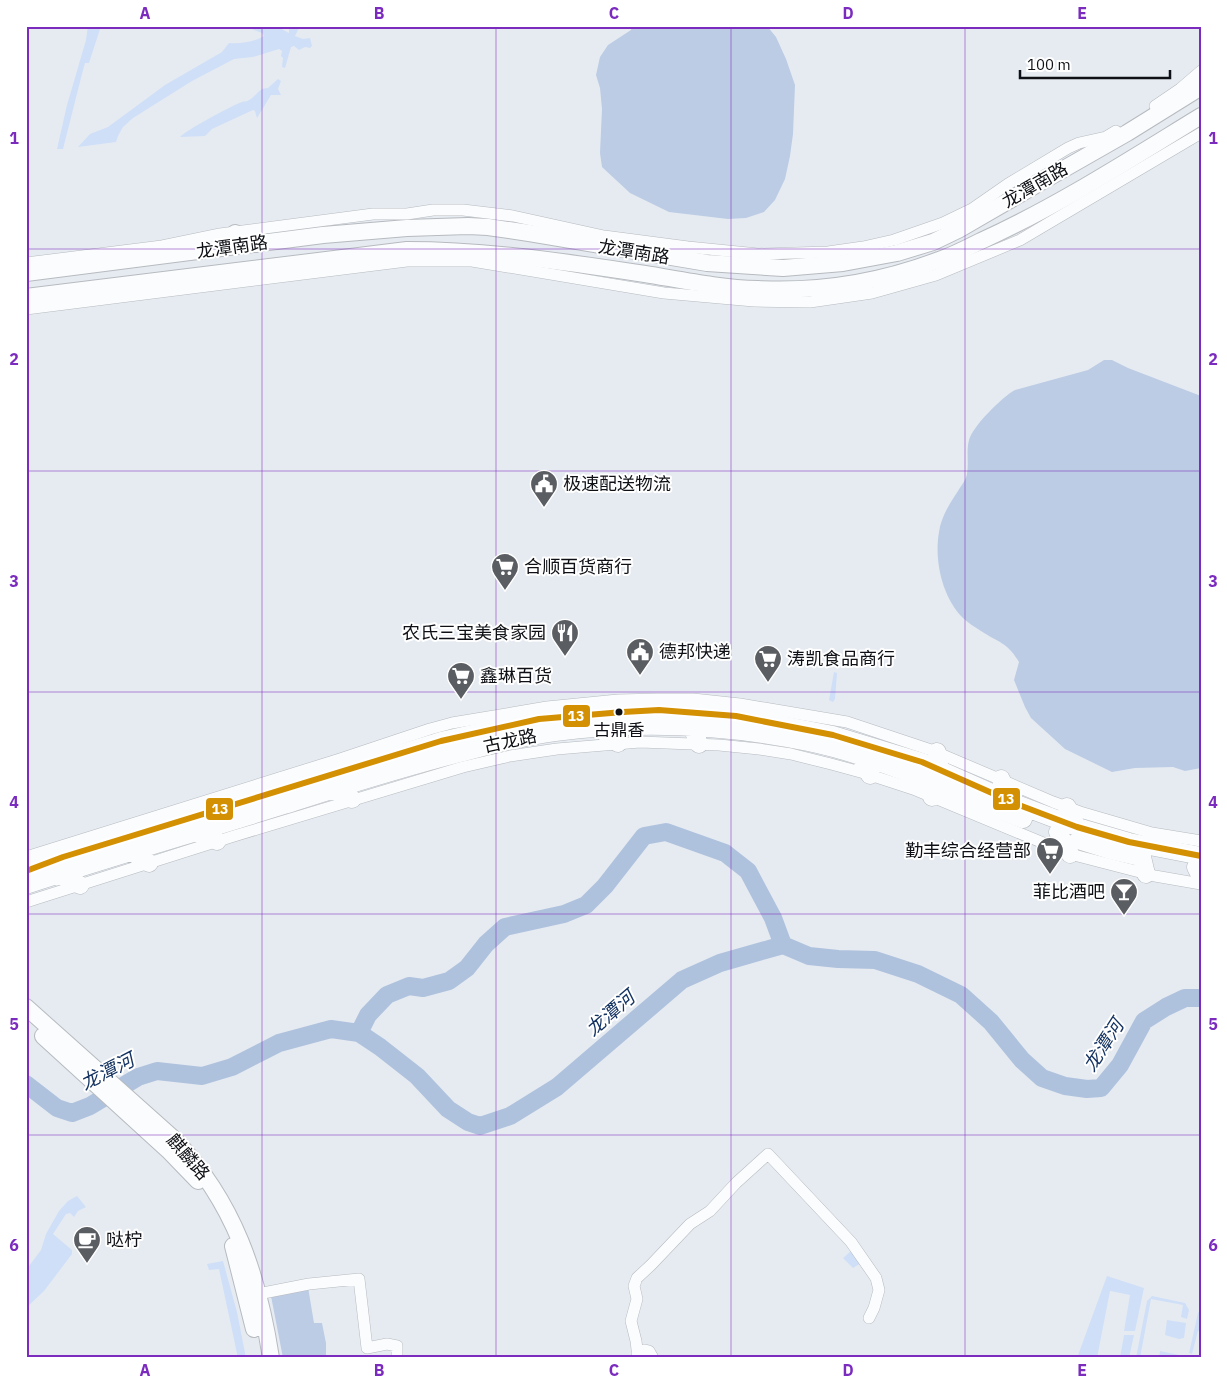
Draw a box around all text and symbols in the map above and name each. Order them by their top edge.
text: A [140,3,151,23]
text: B [374,3,385,23]
text: C [609,3,619,23]
text: D [842,3,854,23]
text: E [1077,3,1087,23]
scale bar [1020,48,1170,80]
text: 100 m [1027,55,1071,74]
text: 1 [9,128,19,148]
text: 1 [1208,128,1218,148]
street label: 龙潭南路 [998,157,1072,213]
street label: 龙潭南路 [195,230,269,263]
street label: 龙潭南路 [597,235,671,268]
text: 2 [9,349,19,369]
text: 2 [1208,349,1218,369]
public building icon: 极速配送物流 [529,469,559,508]
place label: 极速配送物流 [563,472,671,495]
supermarket icon: 合顺百货商行 [490,552,520,591]
place label: 合顺百货商行 [524,555,632,578]
text: 3 [9,571,19,591]
text: 3 [1208,571,1218,591]
restaurant icon: 农氏三宝美食家园 [550,618,580,657]
place label: 农氏三宝美食家园 [402,621,546,644]
public building icon: 德邦快递 [625,637,655,676]
place label: 德邦快递 [659,640,731,663]
supermarket icon: 涛凯食品商行 [753,644,783,683]
place label: 涛凯食品商行 [787,647,895,670]
supermarket icon: 鑫琳百货 [446,661,476,700]
place label: 鑫琳百货 [480,664,552,687]
line badge: 13 [562,704,591,728]
text: 13 [568,707,584,725]
marker: 古鼎香 [614,707,624,717]
place label: 古鼎香 [594,719,645,741]
street label: 古龙路 [481,724,539,757]
line badge: 13 [992,787,1021,811]
text: 13 [998,790,1014,808]
text: 4 [9,792,19,812]
text: 4 [1208,792,1218,812]
line badge: 13 [205,797,234,821]
text: 13 [212,800,228,818]
supermarket icon: 勤丰综合经营部 [1035,836,1065,875]
place label: 勤丰综合经营部 [905,839,1031,862]
bar icon: 菲比酒吧 [1109,877,1139,916]
place label: 菲比酒吧 [1033,880,1105,903]
water label: 龙潭河 [581,983,642,1041]
water label: 龙潭河 [1077,1011,1131,1075]
text: 5 [9,1014,19,1034]
text: 5 [1208,1014,1218,1034]
water label: 龙潭河 [76,1046,141,1095]
street label: 麒麟路 [162,1129,215,1185]
cafe icon: 哒柠 [72,1225,102,1264]
place label: 哒柠 [106,1228,142,1251]
text: 6 [9,1235,19,1255]
text: 6 [1208,1235,1218,1255]
text: A [140,1360,151,1380]
text: B [374,1360,385,1380]
text: C [609,1360,619,1380]
text: D [842,1360,854,1380]
text: E [1077,1360,1087,1380]

